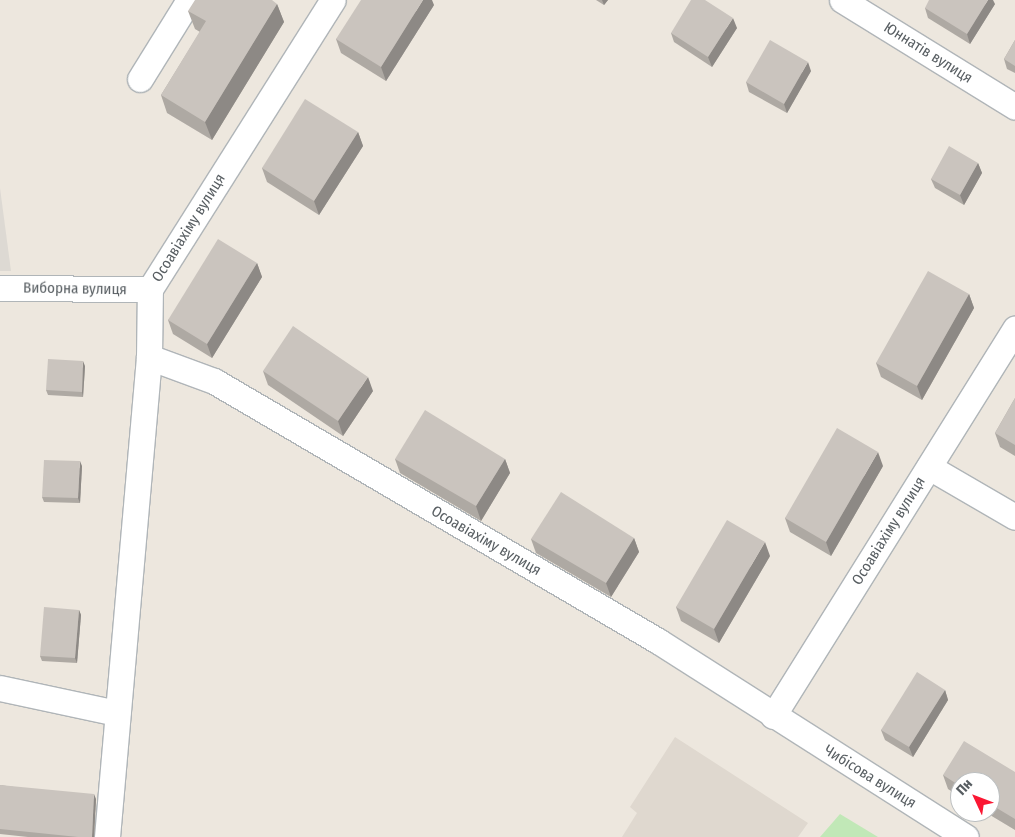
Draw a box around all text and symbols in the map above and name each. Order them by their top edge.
street label: Юннатів вулиця [880,19,976,87]
street label: Осоавіахіму вулиця [149,171,229,285]
street label: Виборна вулиця [23,279,127,299]
street label: Осоавіахіму вулиця [849,474,929,588]
street label: Осоавіахіму вулиця [428,502,544,580]
street label: Чибісова вулиця [821,742,919,812]
north arrow [950,772,1000,822]
text: Пн [953,776,976,799]

